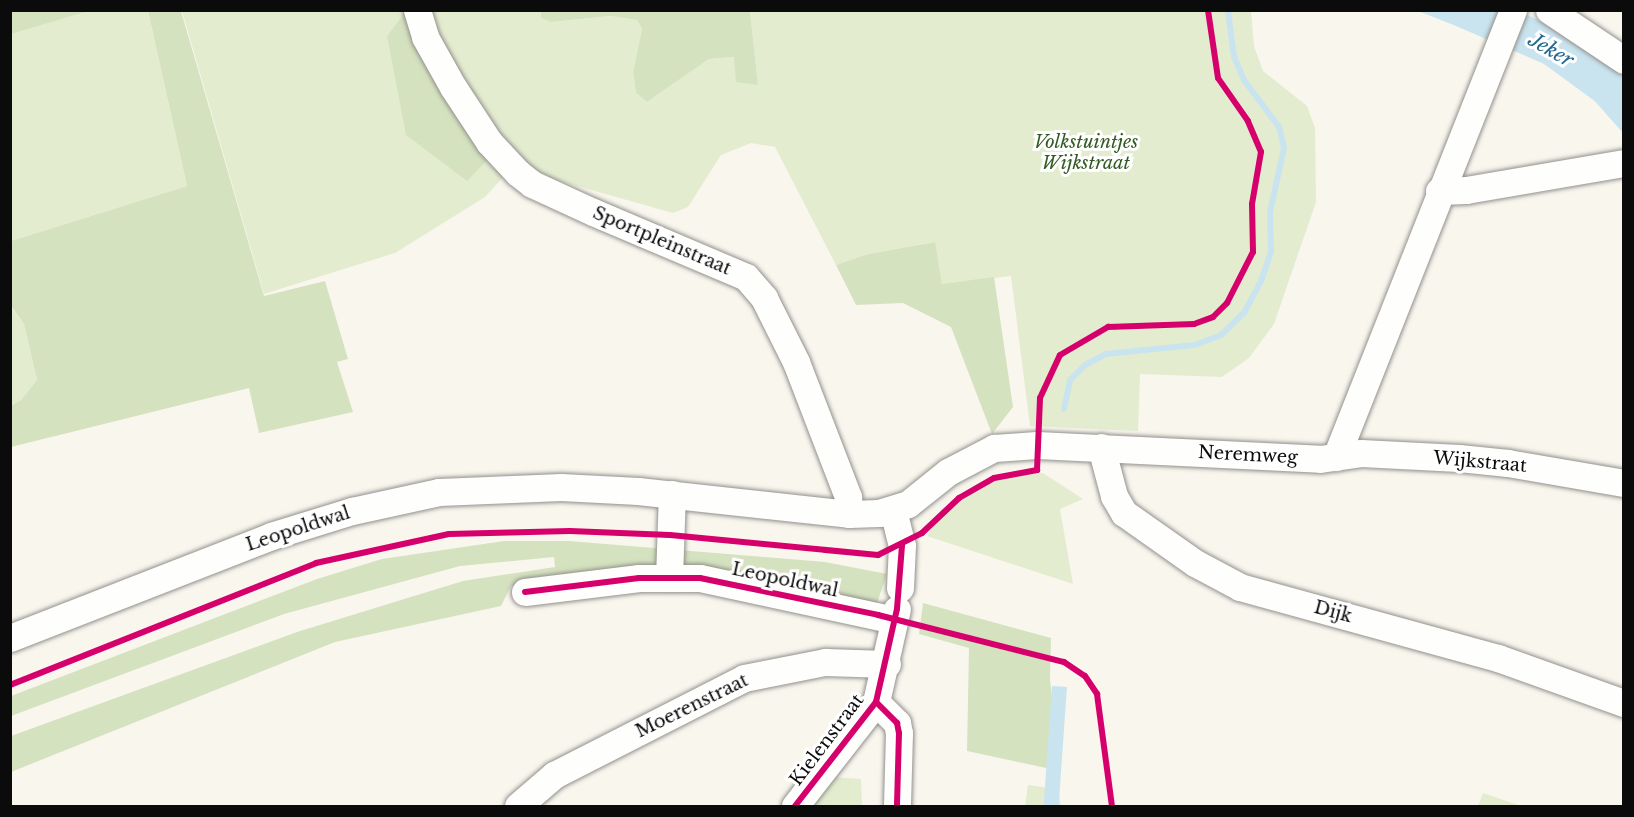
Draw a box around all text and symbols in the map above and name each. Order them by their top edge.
water label: Jeker [1524,28,1578,72]
park label: Volkstuintjes Wijkstraat [1034,132,1138,174]
street label: Sportpleinstraat [590,202,734,280]
street label: Neremweg [1198,442,1298,468]
street label: Wijkstraat [1432,447,1528,477]
street label: Leopoldwal [243,502,353,556]
street label: Leopoldwal [730,558,840,602]
street label: Dijk [1312,597,1354,627]
street label: Moerenstraat [632,669,752,743]
street label: Kielenstraat [785,690,869,790]

